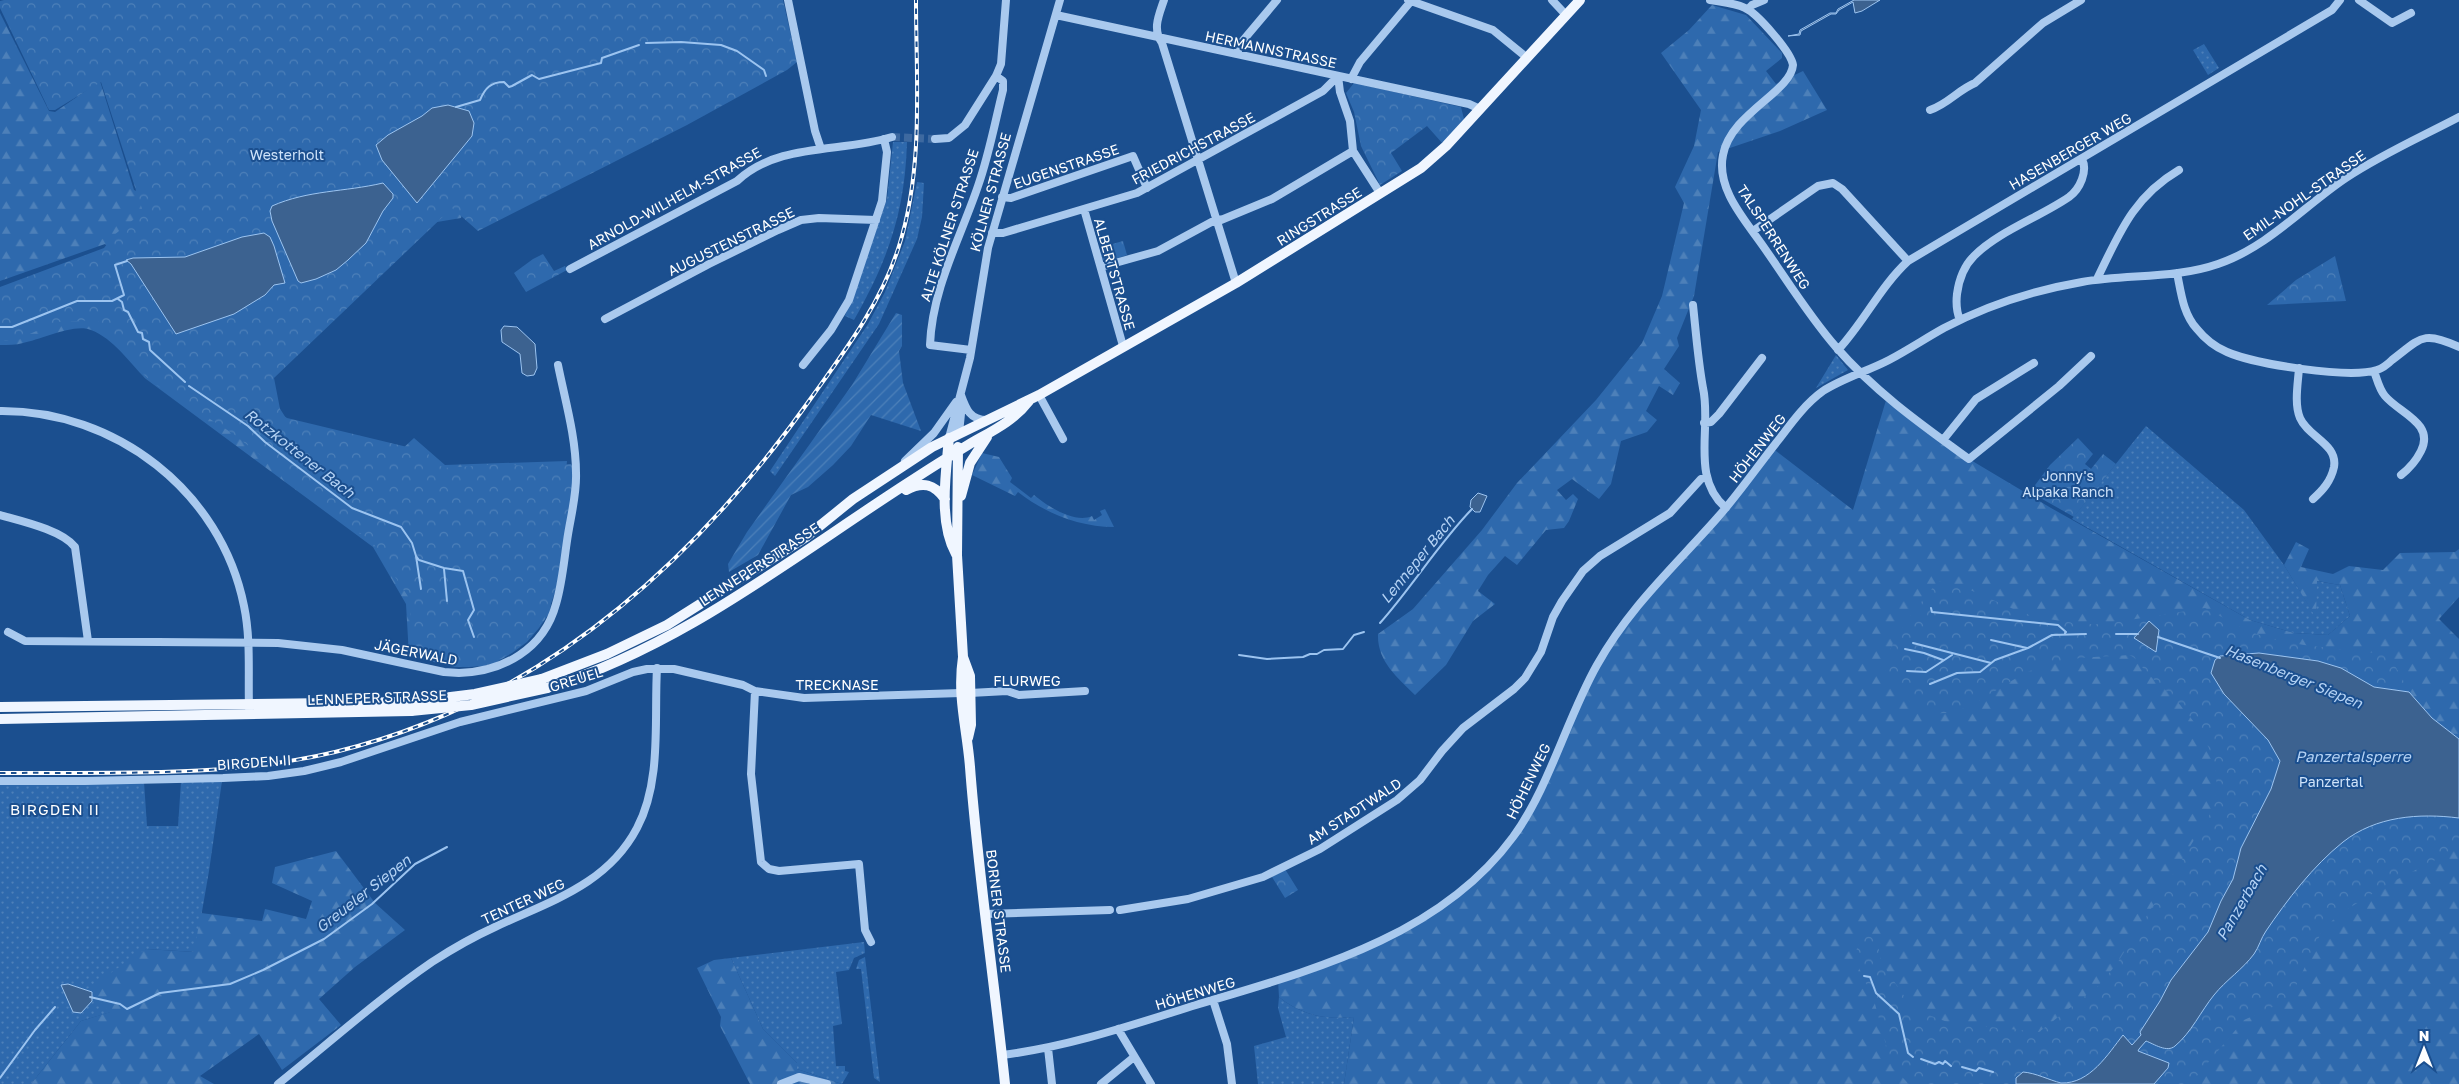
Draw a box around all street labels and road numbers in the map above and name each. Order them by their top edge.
street label: HERMANNSTRASSE [1204,27,1338,71]
street label: FRIEDRICHSTRASSE [1128,108,1258,188]
street label: HASENBERGER WEG [2006,109,2134,193]
street label: KÖLNER STRASSE [966,131,1014,253]
street label: EUGENSTRASSE [1011,140,1121,192]
street label: ARNOLD-WILHELM-STRASSE [584,143,764,253]
street label: ALTE KÖLNER STRASSE [916,146,982,304]
street label: EMIL-NOHL-STRASSE [2239,146,2369,244]
street label: TALSPERRENWEG [1734,181,1814,293]
street label: RINGSTRASSE [1273,183,1365,249]
street label: AUGUSTENSTRASSE [665,203,797,279]
street label: ALBERTSTRASSE [1091,216,1139,332]
street label: HÖHENWEG [1725,410,1789,486]
street label: LENNEPER STRASSE [696,519,822,609]
street label: JÄGERWALD [373,636,459,668]
street label: GREUEL [547,663,605,695]
street label: FLURWEG [993,672,1061,689]
street label: TRECKNASE [795,676,879,693]
street label: LENNEPER STRASSE [307,686,447,708]
street label: HÖHENWEG [1502,740,1554,822]
street label: BIRGDEN II [216,751,292,773]
street label: AM STADTWALD [1304,774,1404,848]
street label: BORNER STRASSE [983,848,1015,974]
street label: TENTER WEG [479,874,567,928]
street label: HÖHENWEG [1153,973,1237,1013]

